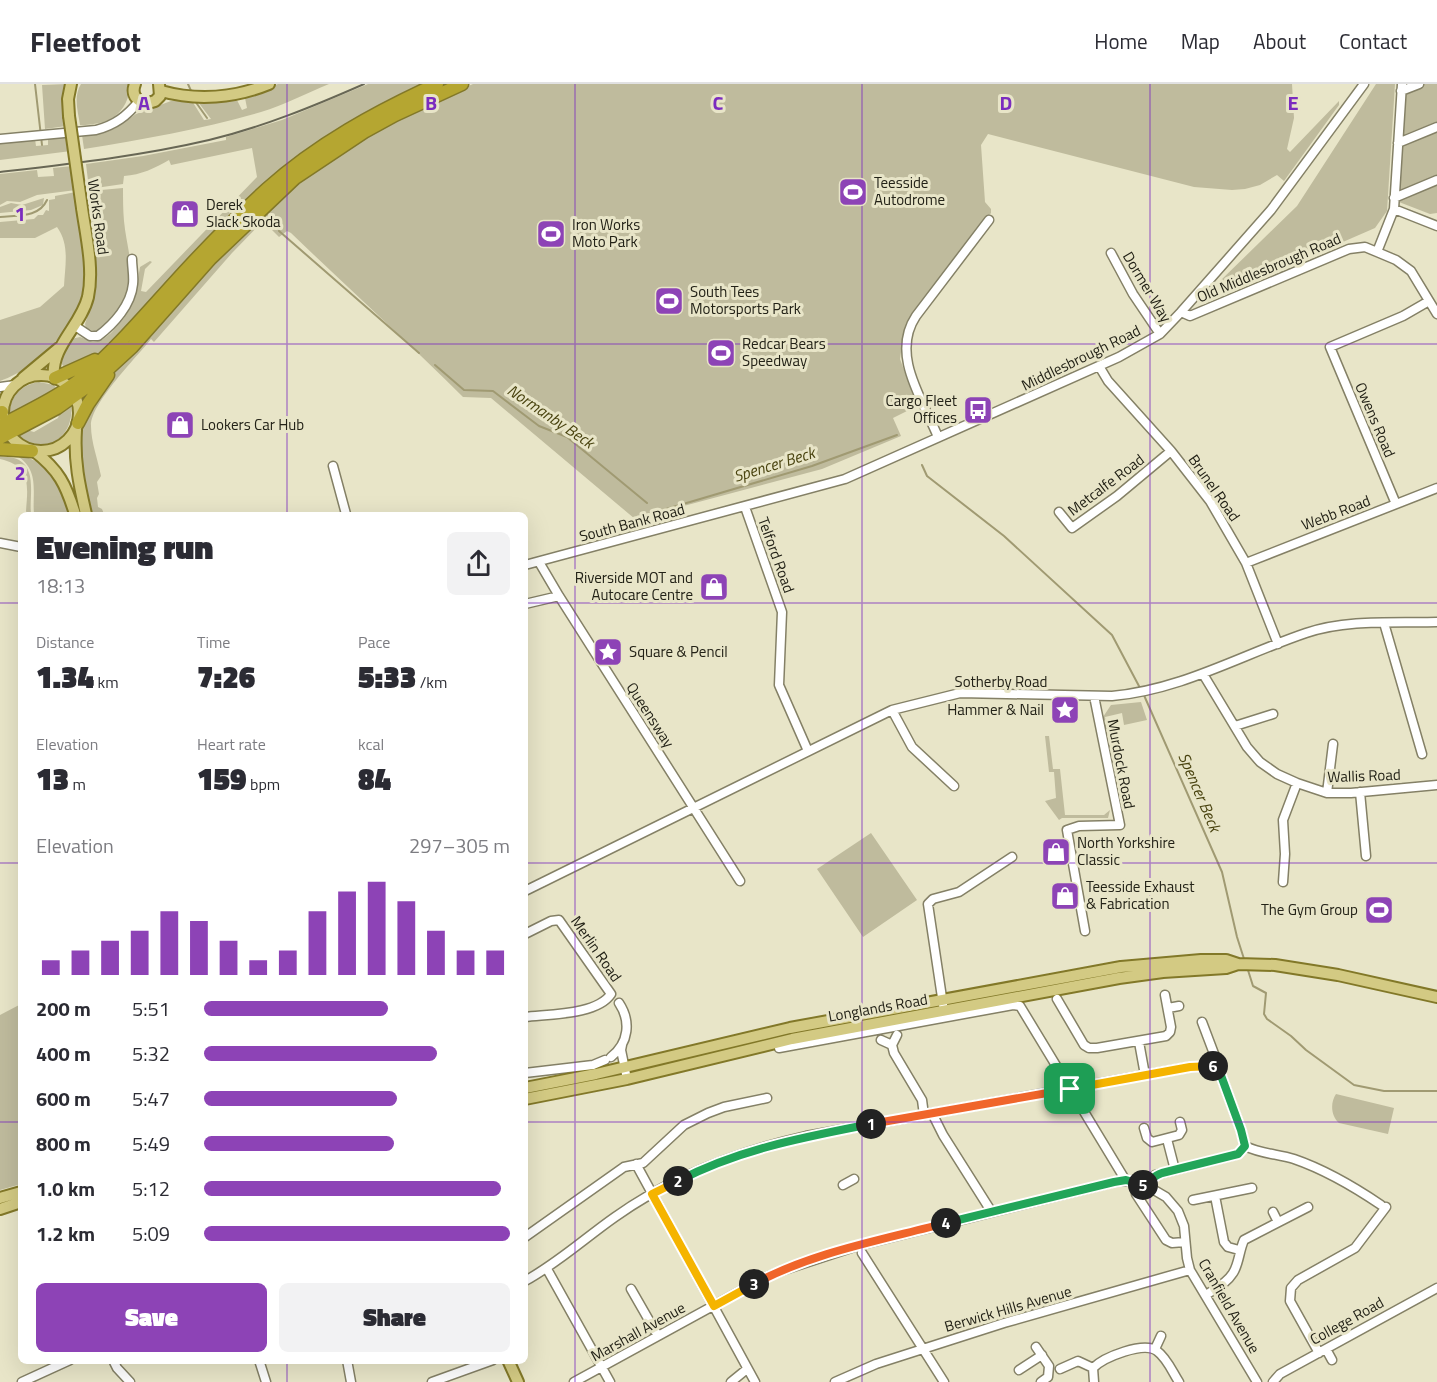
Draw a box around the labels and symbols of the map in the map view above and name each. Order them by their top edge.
text: A [138,87,150,118]
text: B [425,87,437,118]
text: C [713,87,724,118]
text: D [1000,87,1012,118]
text: E [1287,87,1299,118]
place label: Teesside Autodrome [874,171,945,211]
sports icon: Teesside Autodrome [837,176,869,208]
street label: Works Road [82,178,115,256]
place label: Derek Slack Skoda [206,193,281,233]
text: 1 [14,198,26,229]
shop icon: Derek Slack Skoda [169,198,201,230]
place label: Iron Works Moto Park [572,213,640,253]
sports icon: Iron Works Moto Park [535,218,567,250]
street label: Old Middlesbrough Road [1193,227,1345,308]
street label: Dormer Way [1117,247,1178,327]
place label: South Tees Motorsports Park [690,280,801,320]
sports icon: South Tees Motorsports Park [653,285,685,317]
street label: Middlesbrough Road [1017,319,1144,396]
place label: Redcar Bears Speedway [742,332,826,372]
sports icon: Redcar Bears Speedway [705,337,737,369]
water label: Normanby Beck [503,378,601,455]
street label: Owens Road [1349,379,1402,461]
place label: Cargo Fleet Offices [886,389,958,429]
bus stop icon: Cargo Fleet Offices [962,394,994,426]
shop icon: Lookers Car Hub [164,409,196,441]
place label: Lookers Car Hub [201,413,304,436]
water label: Spencer Beck [730,440,819,488]
street label: Metcalfe Road [1062,448,1149,521]
street label: Brunel Road [1183,449,1246,526]
text: 2 [14,457,26,488]
street label: Webb Road [1298,489,1374,536]
street label: South Bank Road [577,497,687,548]
street label: Telford Road [752,514,801,596]
place label: Riverside MOT and Autocare Centre [575,566,693,606]
shop icon: Riverside MOT and Autocare Centre [698,571,730,603]
place icon: Square & Pencil [592,636,624,668]
place label: Square & Pencil [629,640,728,663]
street label: Sotherby Road [955,670,1047,693]
street label: Queensway [621,677,680,752]
place icon: Hammer & Nail [1049,694,1081,726]
place label: Hammer & Nail [947,698,1044,721]
street label: Murdock Road [1102,717,1141,811]
water label: Spencer Beck [1173,749,1228,837]
street label: Wallis Road [1327,763,1401,788]
place label: North Yorkshire Classic [1077,831,1175,871]
shop icon: North Yorkshire Classic [1040,836,1072,868]
place label: Teesside Exhaust & Fabrication [1086,875,1195,915]
shop icon: Teesside Exhaust & Fabrication [1049,880,1081,912]
sports icon: The Gym Group [1363,894,1395,926]
place label: The Gym Group [1261,898,1358,921]
street label: Merlin Road [565,911,628,986]
street label: Longlands Road [826,987,929,1028]
pin: 6 [1198,1051,1228,1081]
pin [1044,1063,1095,1114]
pin: 1 [856,1109,886,1139]
pin: 2 [663,1166,693,1196]
pin: 5 [1128,1170,1158,1200]
pin: 4 [931,1208,961,1238]
street label: Cranfield Avenue [1193,1254,1266,1358]
pin: 3 [739,1269,769,1299]
street label: Berwick Hills Avenue [942,1279,1074,1338]
street label: College Road [1306,1291,1388,1350]
street label: Marshall Avenue [586,1296,689,1367]

